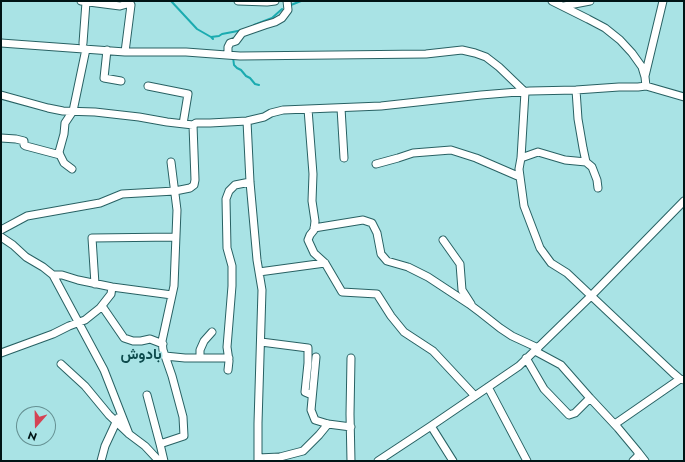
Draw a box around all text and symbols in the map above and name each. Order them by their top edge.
district label: بادوش [120,346,162,364]
north arrow [16,406,56,446]
text: N [25,427,39,445]

